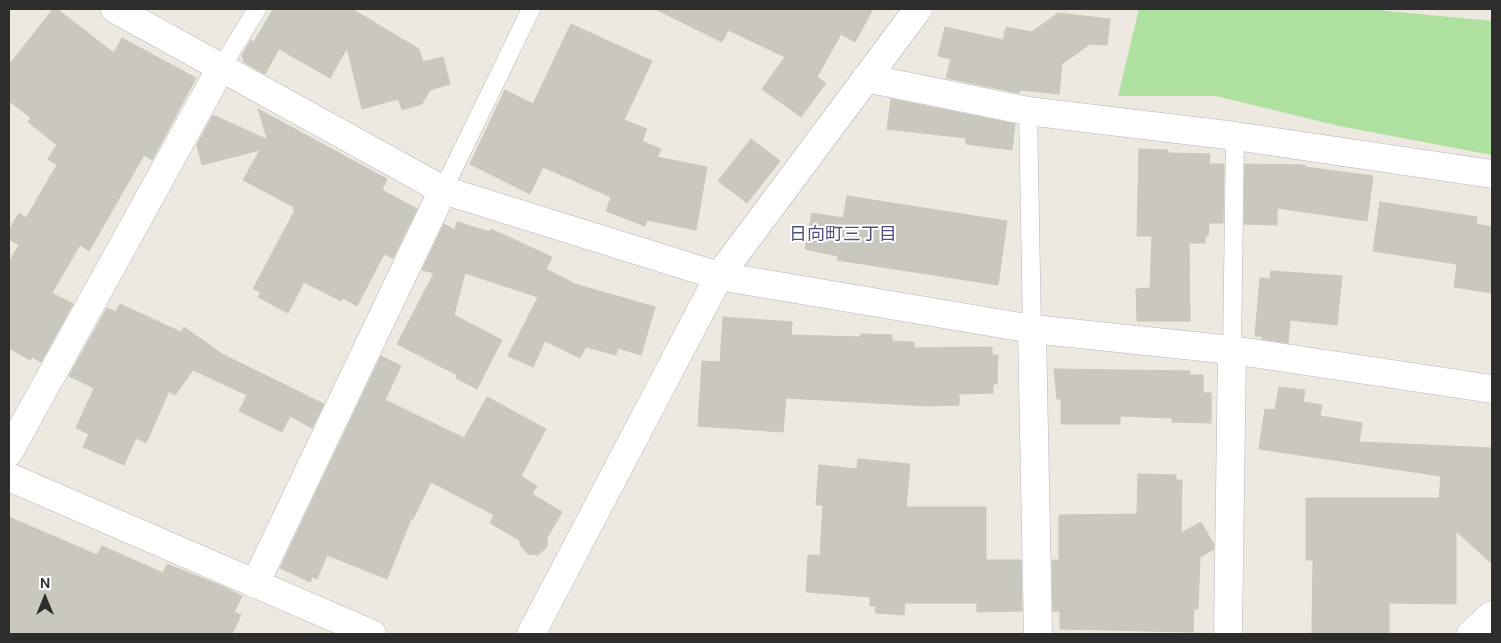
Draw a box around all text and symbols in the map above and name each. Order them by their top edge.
district label: 日向町三丁目 [789,224,897,246]
north arrow [20,573,70,623]
text: N [40,574,50,592]

